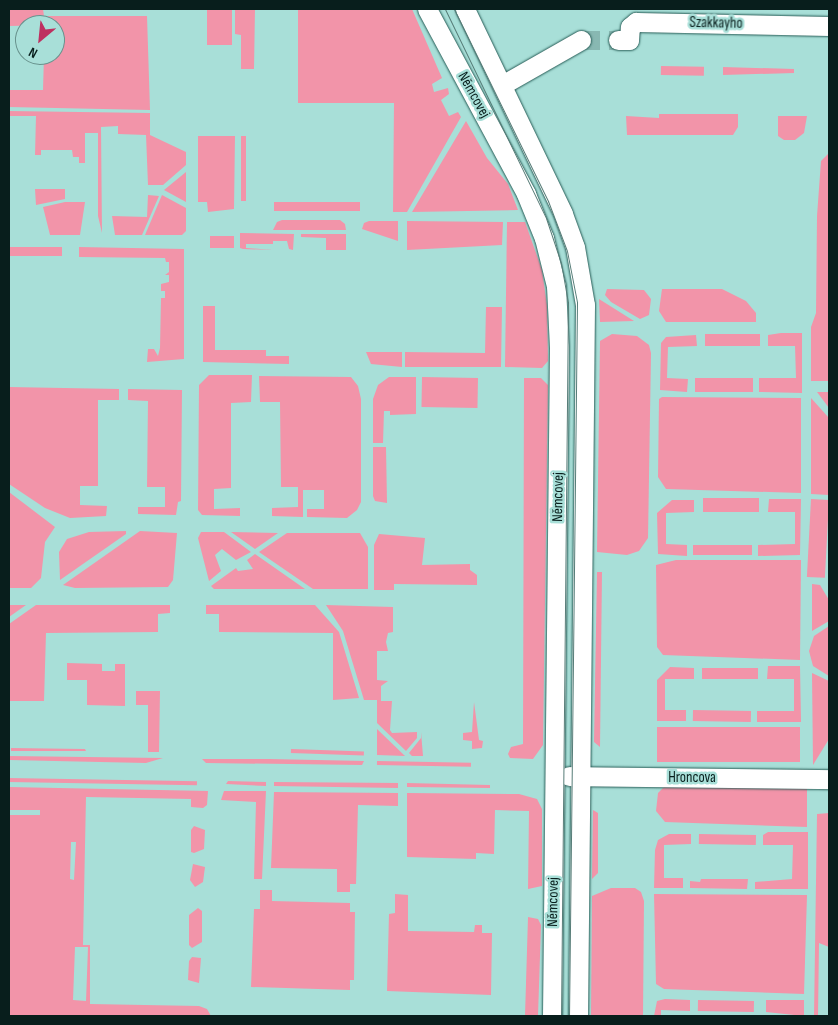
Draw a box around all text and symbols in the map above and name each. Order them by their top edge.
street label: Szakkayho [689,14,743,32]
north arrow [15,15,65,65]
text: N [26,44,40,62]
street label: Němcovej [454,69,494,121]
street label: Němcovej [549,472,567,522]
street label: Hroncova [668,769,716,787]
street label: Němcovej [544,877,562,927]

